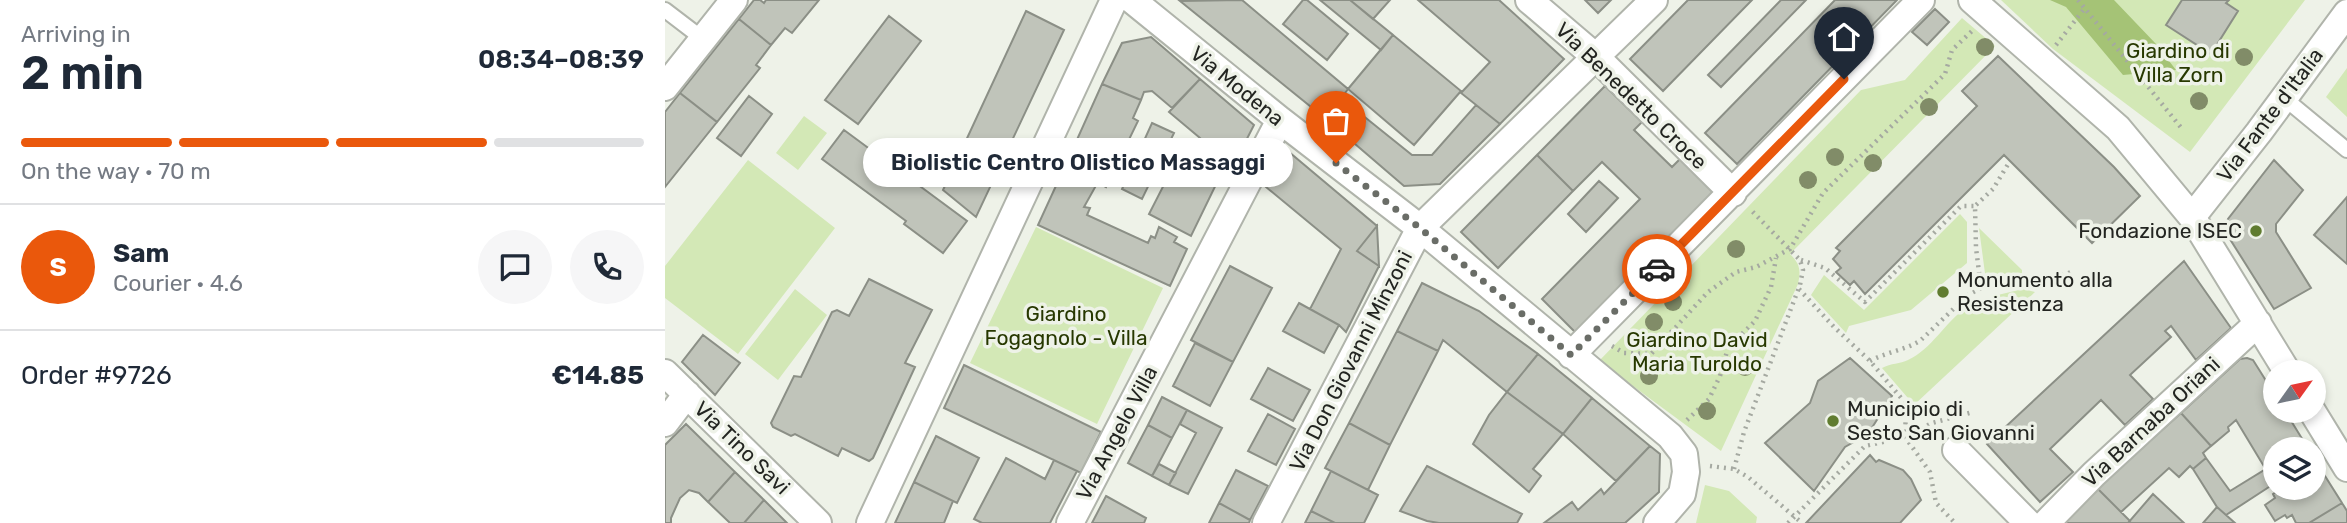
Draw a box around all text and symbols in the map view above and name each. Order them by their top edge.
pin [1814,7,1874,79]
street label: Via Benedetto Croce [1550,17,1712,174]
icon: home [1825,18,1863,56]
text: Arriving in [21,20,131,48]
park label: Giardino di Villa Zorn [2126,38,2230,87]
street label: Via Modena [1186,40,1289,131]
street label: Via Fante d'Italia [2211,43,2328,186]
text: 08:34–08:39 [478,44,644,75]
text: 2 min [21,46,144,101]
pin [1306,91,1366,163]
icon: bag [1317,102,1355,140]
callout: Biolistic Centro Olistico Massaggi [864,138,1294,188]
text: Biolistic Centro Olistico Massaggi [891,148,1265,176]
text: On the way · 70 m [21,157,211,185]
place label: Fondazione ISEC [2078,218,2242,243]
marker: Fondazione ISEC [2248,223,2264,239]
button: chat [478,230,552,304]
button: phone [570,230,644,304]
courier [1622,234,1692,304]
text: Sam [113,238,169,269]
street label: Via Don Giovanni Minzoni [1284,246,1417,475]
icon: car [1638,250,1676,288]
text: S [49,252,67,283]
place label: Monumento alla Resistenza [1957,267,2113,316]
text: Courier · 4.6 [113,269,243,297]
marker: Monumento alla Resistenza [1935,284,1951,300]
park label: Giardino Fogagnolo - Villa [984,301,1148,350]
park label: Giardino David Maria Turoldo [1626,327,1768,376]
street label: Via Barnaba Oriani [2077,351,2225,492]
text: Order #9726 [21,360,172,391]
text: €14.85 [551,360,644,391]
north arrow [2263,360,2326,424]
map controls [2263,360,2326,500]
street label: Via Angelo Villa [1071,361,1162,504]
street label: Via Tino Savi [689,396,795,499]
place label: Municipio di Sesto San Giovanni [1847,396,2035,445]
marker: Municipio di Sesto San Giovanni [1825,413,1841,429]
button: layers [2263,437,2326,500]

